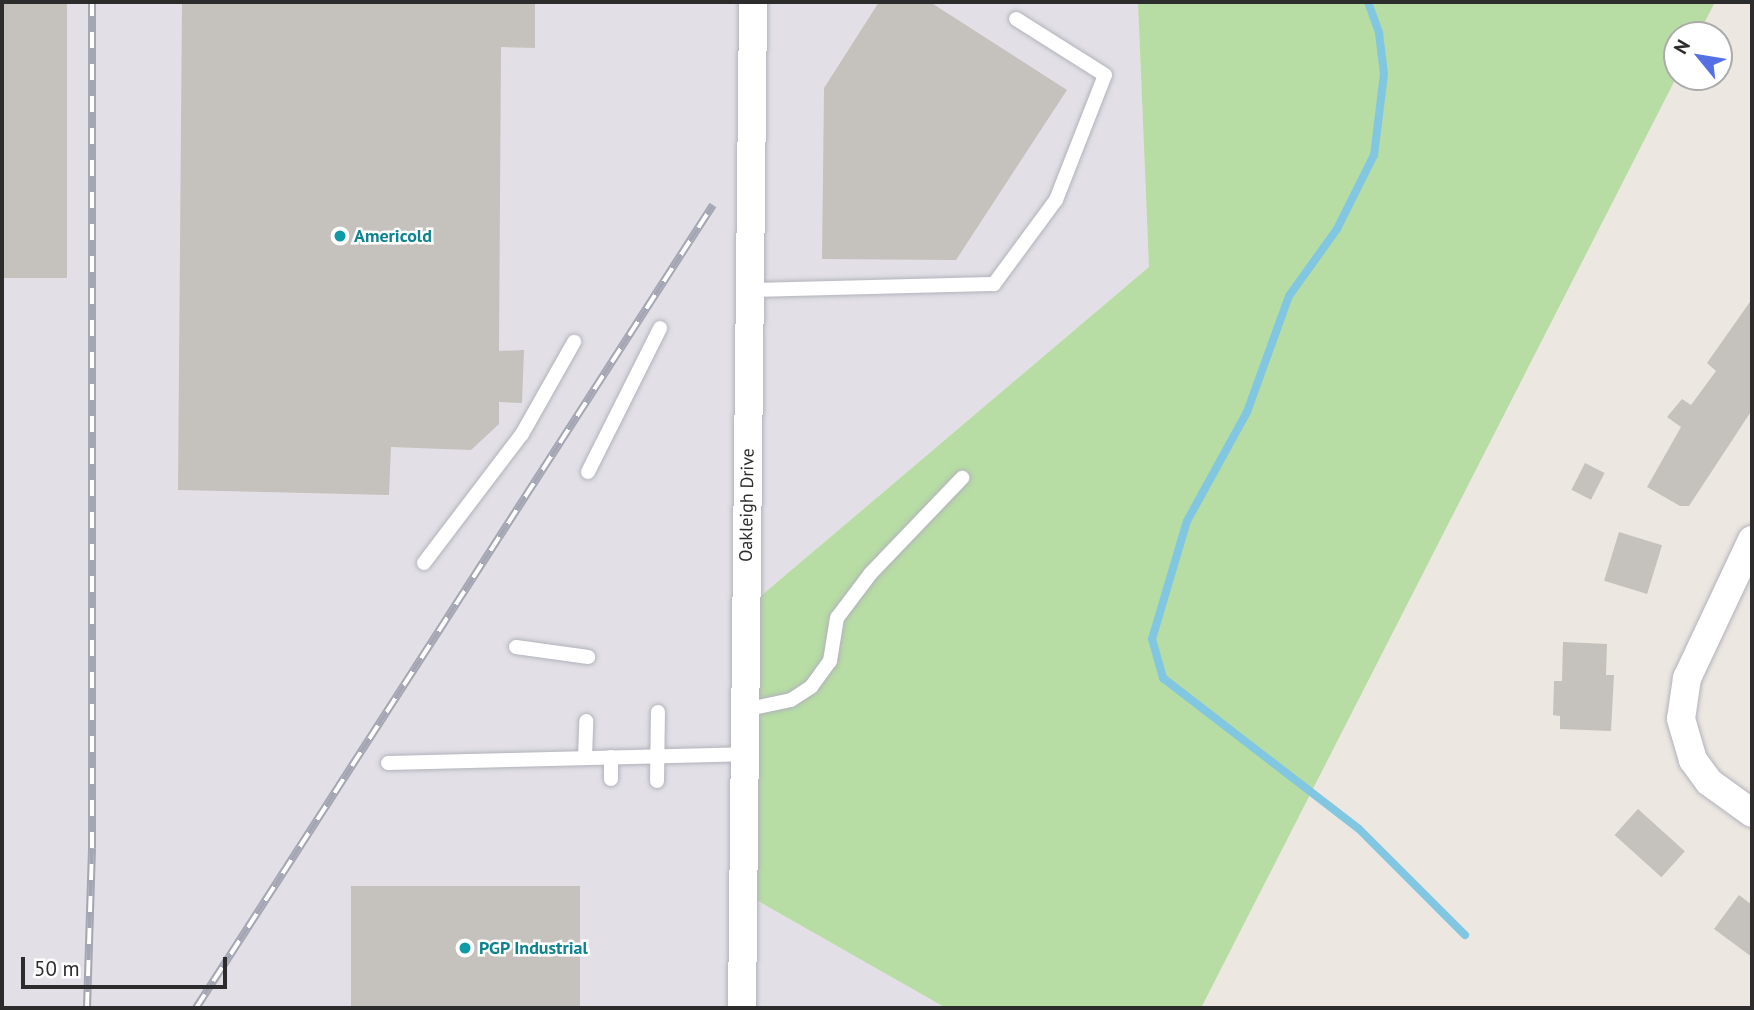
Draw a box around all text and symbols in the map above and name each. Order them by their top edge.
north arrow [1663,21,1733,91]
text: N [1668,35,1695,58]
place label: Americold [354,225,432,247]
marker: Americold [332,228,348,244]
street label: Oakleigh Drive [735,448,759,562]
place label: PGP Industrial [479,937,588,959]
marker: PGP Industrial [457,940,473,956]
scale bar [24,944,231,988]
text: 50 m [34,955,80,982]

